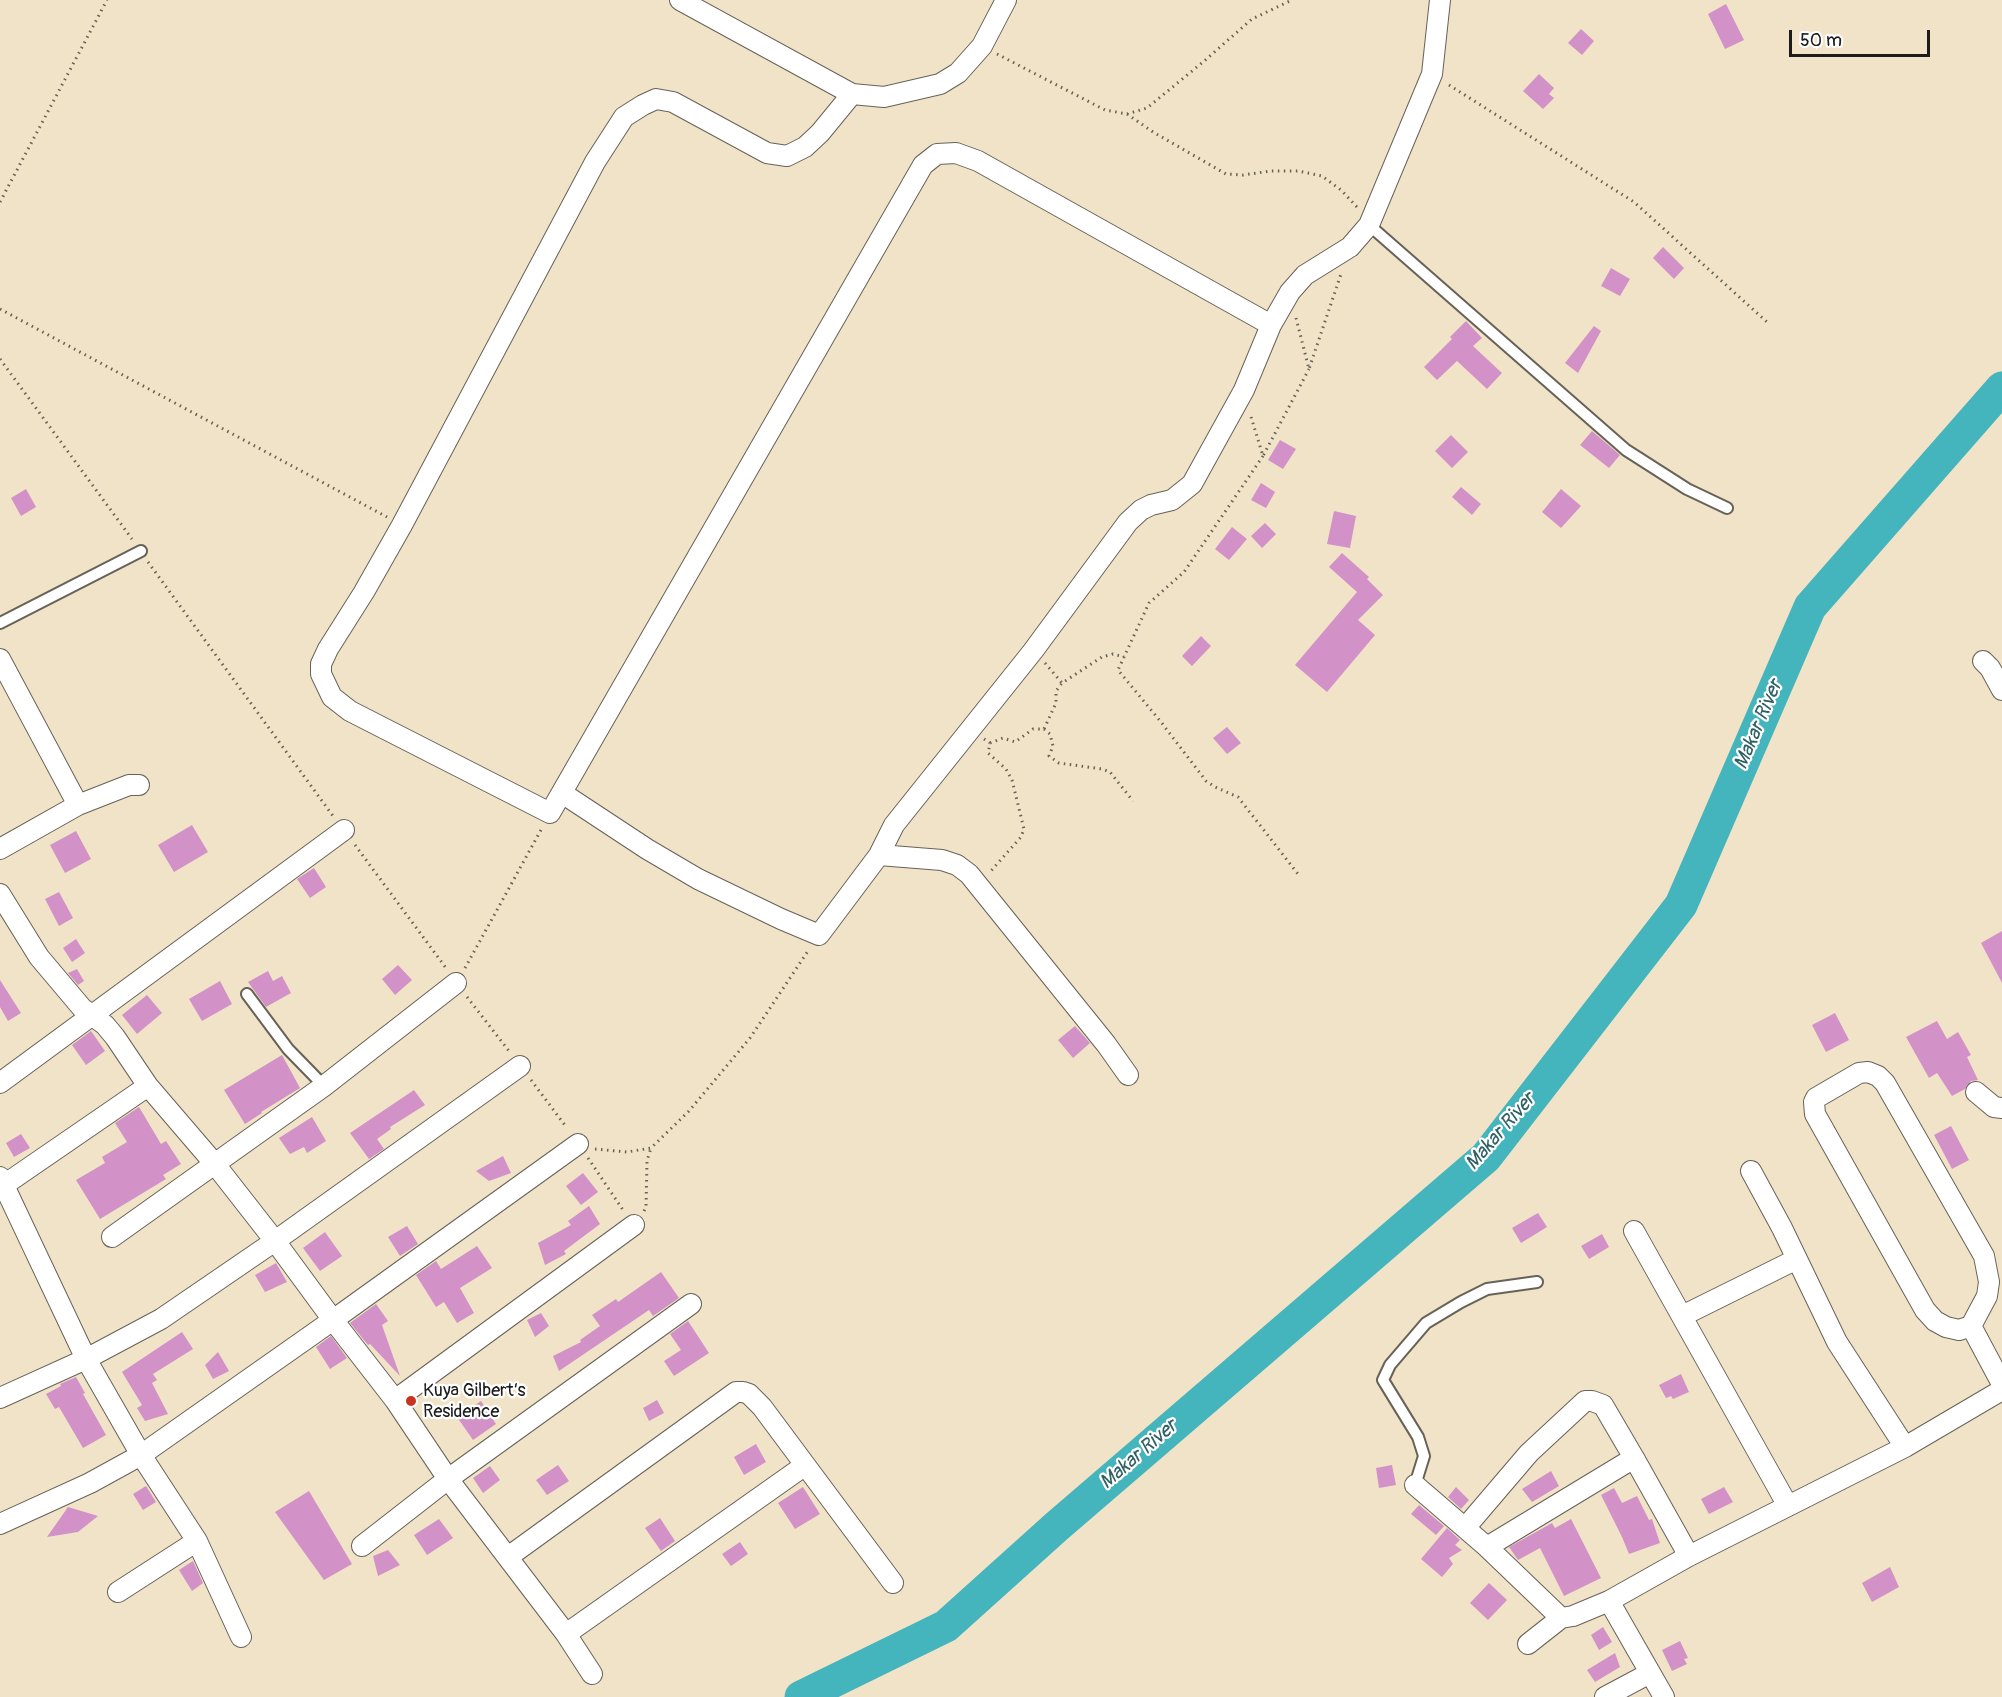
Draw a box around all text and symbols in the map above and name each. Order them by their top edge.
scale bar [1792,18,1933,56]
text: 50 m [1800,29,1842,52]
water label: Makar River [1729,677,1789,773]
water label: Makar River [1461,1088,1541,1176]
place label: Kuya Gilbert’s Residence [423,1380,525,1422]
marker: Kuya Gilbert’s Residence [404,1394,418,1408]
water label: Makar River [1095,1415,1183,1495]

